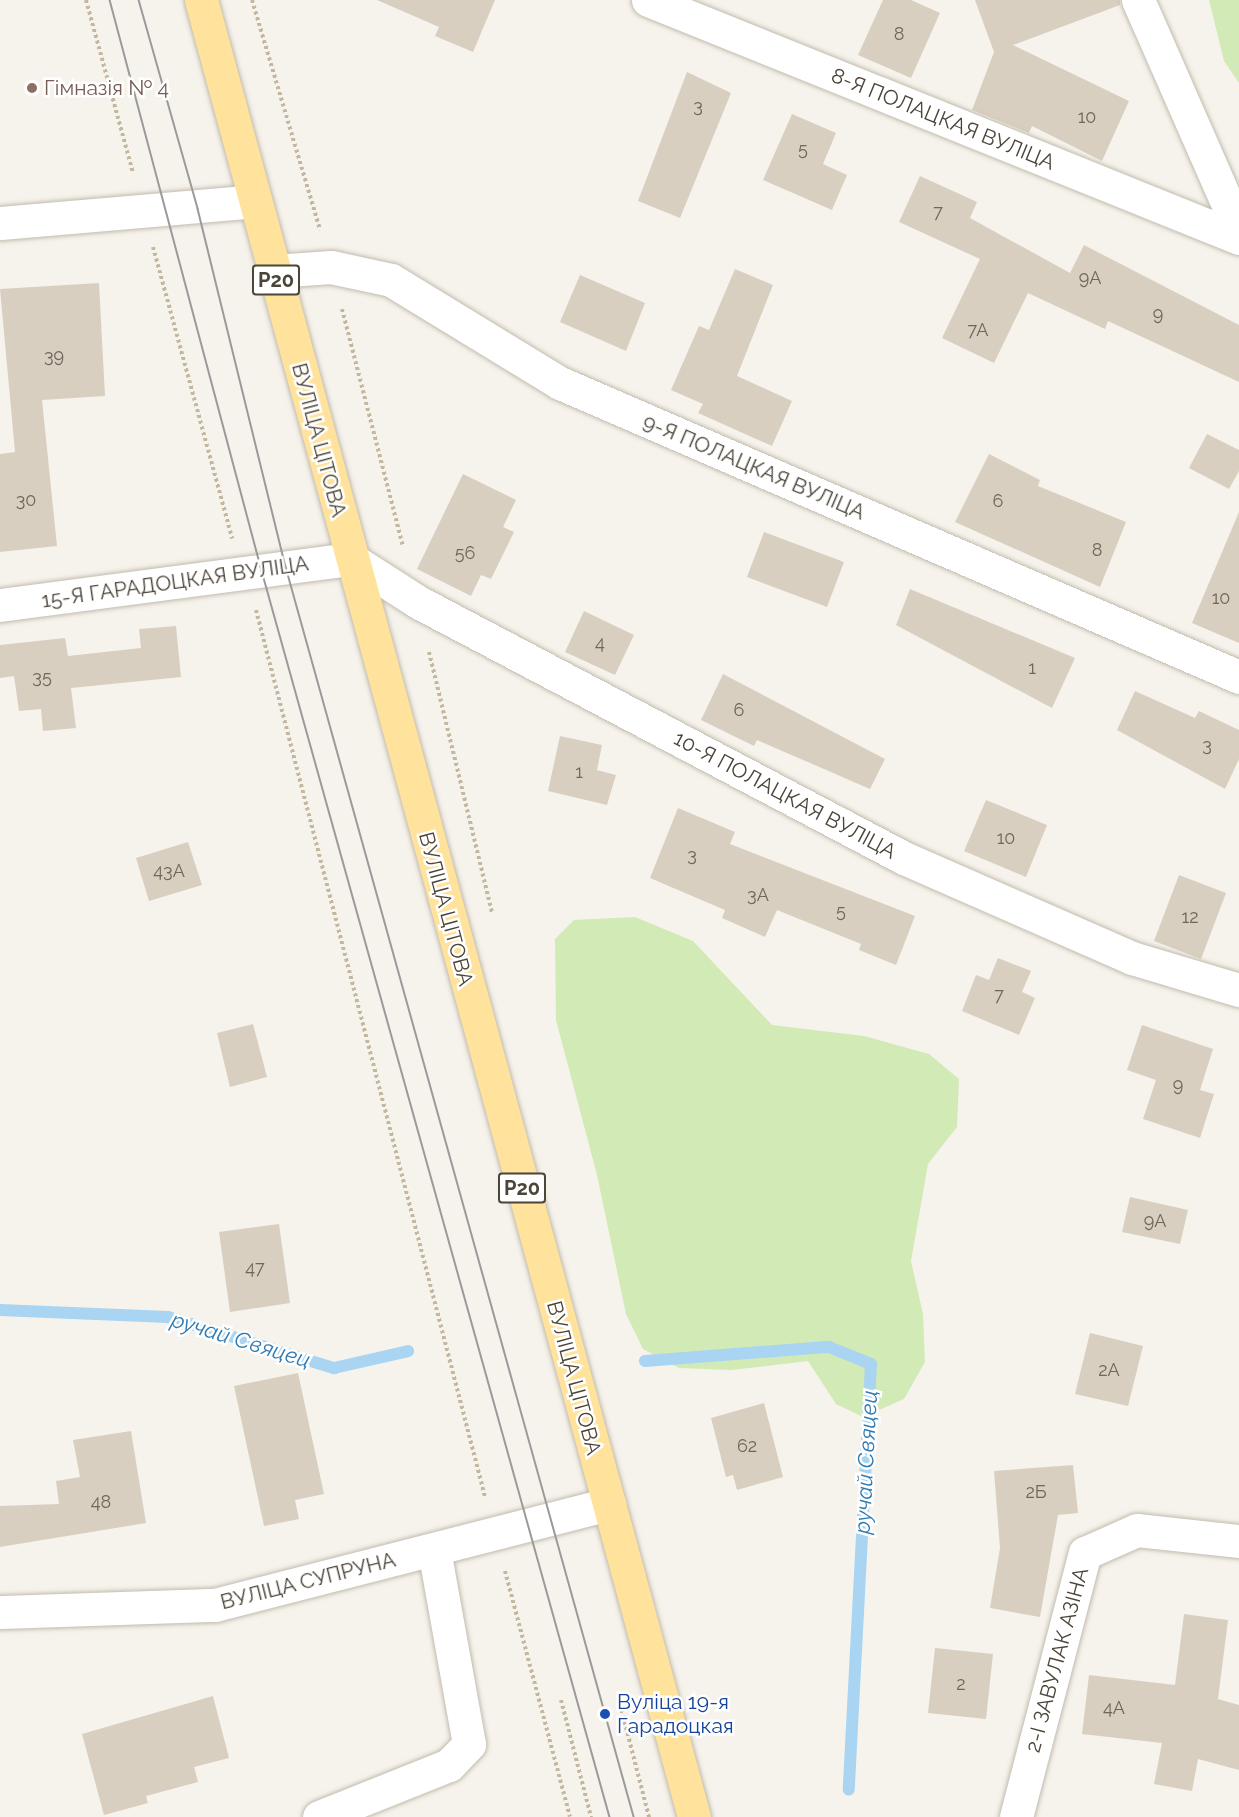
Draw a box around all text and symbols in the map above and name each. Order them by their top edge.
house number: 8 [894,23,904,45]
street label: 8-Я ПОЛАЦКАЯ ВУЛІЦА [828,63,1058,175]
place label: Гімназія № 4 [44,75,169,101]
marker: Гімназія № 4 [25,81,39,95]
house number: 3 [693,95,703,117]
house number: 10 [1078,106,1096,128]
house number: 5 [798,138,808,160]
house number: 7 [933,201,943,223]
road number: Р20 [250,263,302,297]
house number: 9А [1079,267,1101,289]
house number: 9 [1153,303,1163,325]
house number: 7А [968,319,988,341]
house number: 39 [44,345,64,367]
street label: ВУЛІЦА ЦІТОВА [286,360,352,520]
street label: 9-Я ПОЛАЦКАЯ ВУЛІЦА [639,409,869,525]
house number: 30 [16,489,36,511]
house number: 6 [993,490,1003,512]
house number: 8 [1092,539,1102,561]
house number: 56 [455,542,475,564]
street label: 15-Я ГАРАДОЦКАЯ ВУЛІЦА [40,551,310,613]
house number: 10 [1212,587,1230,609]
house number: 4 [595,632,605,654]
house number: 1 [1028,657,1036,679]
house number: 35 [32,666,52,688]
house number: 6 [734,699,744,721]
street label: 10-Я ПОЛАЦКАЯ ВУЛІЦА [669,726,901,864]
house number: 3 [1202,734,1212,756]
house number: 1 [575,761,583,783]
house number: 10 [997,827,1015,849]
street label: ВУЛІЦА ЦІТОВА [413,829,479,989]
house number: 3 [687,844,697,866]
house number: 43А [153,860,185,882]
house number: 3А [747,884,769,906]
house number: 5 [836,900,846,922]
house number: 12 [1181,906,1199,928]
house number: 7 [994,984,1004,1006]
house number: 9 [1173,1074,1183,1096]
road number: Р20 [496,1171,548,1205]
house number: 9А [1144,1210,1166,1232]
house number: 47 [245,1257,265,1279]
street label: ВУЛІЦА ЦІТОВА [541,1298,607,1458]
water label: ручай Свяцец [168,1306,314,1374]
house number: 2А [1098,1359,1120,1381]
water label: ручай Свяцец [849,1389,883,1535]
house number: 62 [737,1435,757,1457]
house number: 2Б [1025,1481,1047,1503]
house number: 48 [91,1491,111,1513]
street label: ВУЛІЦА СУПРУНА [217,1547,399,1615]
street label: 2-І ЗАВУЛАК АЗІНА [1020,1564,1094,1756]
house number: 2 [956,1673,966,1695]
place label: Вуліца 19-я Гарадоцкая [617,1689,734,1739]
house number: 4А [1103,1697,1125,1719]
marker: Вуліца 19-я Гарадоцкая [598,1707,612,1721]

